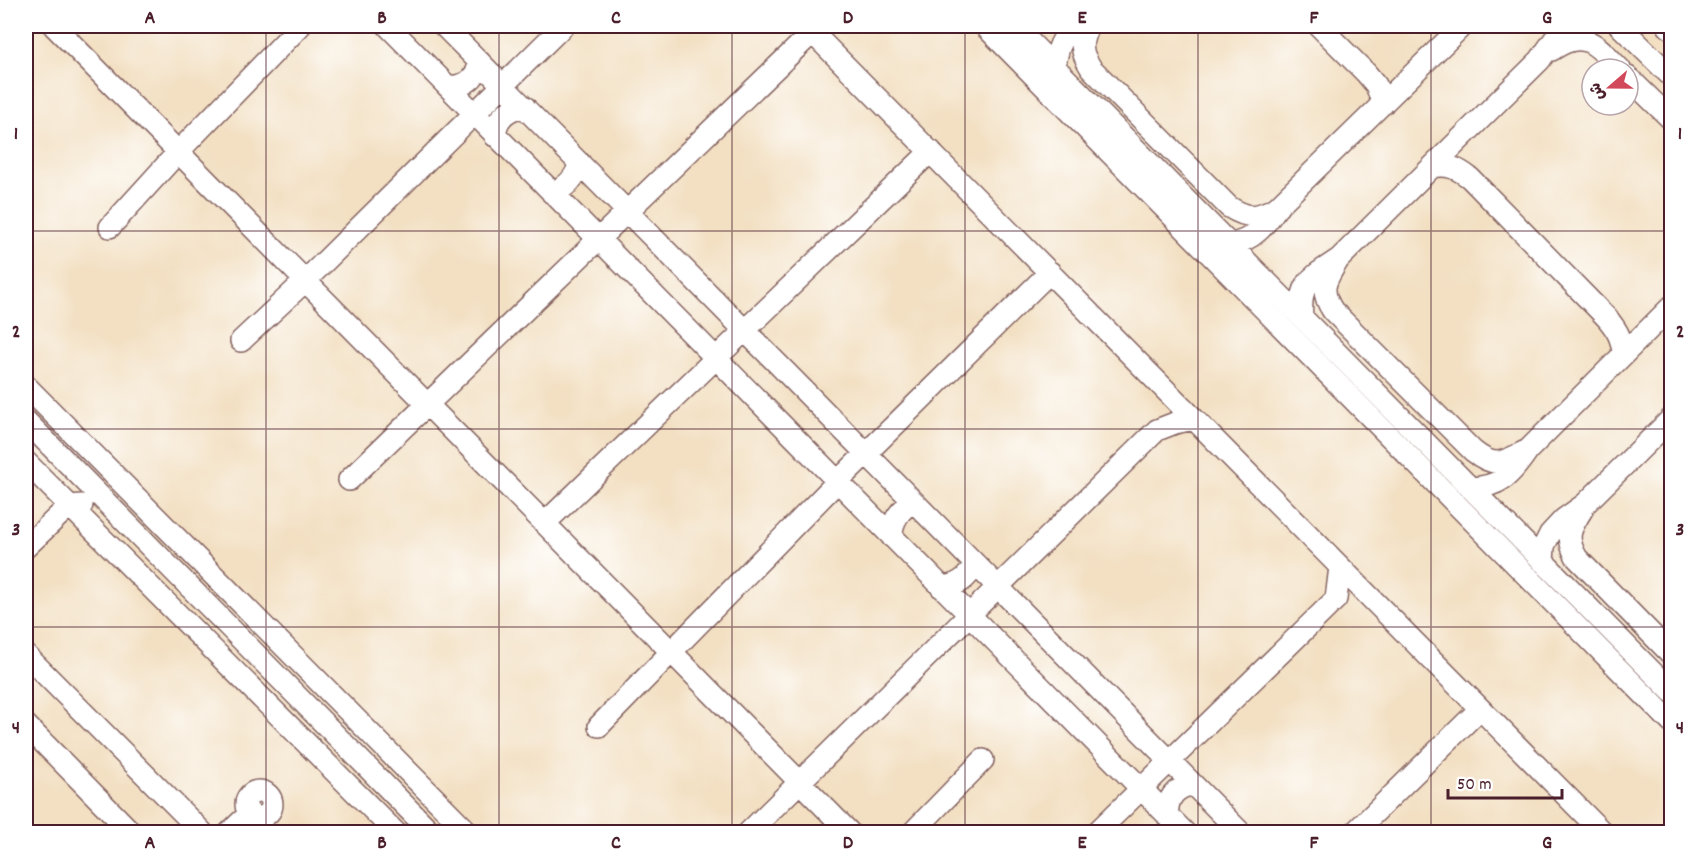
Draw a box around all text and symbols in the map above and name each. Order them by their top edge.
text: A [145,5,156,33]
text: B [377,5,387,33]
text: C [611,5,621,33]
text: D [843,5,854,33]
text: E [1077,5,1087,33]
text: F [1310,5,1320,33]
text: G [1542,5,1552,33]
north arrow [1580,57,1640,117]
text: ش [1584,79,1612,103]
text: 1 [14,121,18,149]
text: 1 [1678,121,1682,149]
text: 2 [12,319,20,347]
text: 2 [1676,319,1684,347]
text: 3 [12,517,20,545]
text: 3 [1676,517,1684,545]
text: 4 [12,715,20,743]
text: 4 [1676,715,1684,743]
scale bar [1448,762,1562,800]
text: 50 m [1457,773,1492,798]
text: A [145,830,156,858]
text: B [377,830,387,858]
text: C [611,830,621,858]
text: D [843,830,854,858]
text: E [1077,830,1087,858]
text: F [1310,830,1320,858]
text: G [1542,830,1552,858]

